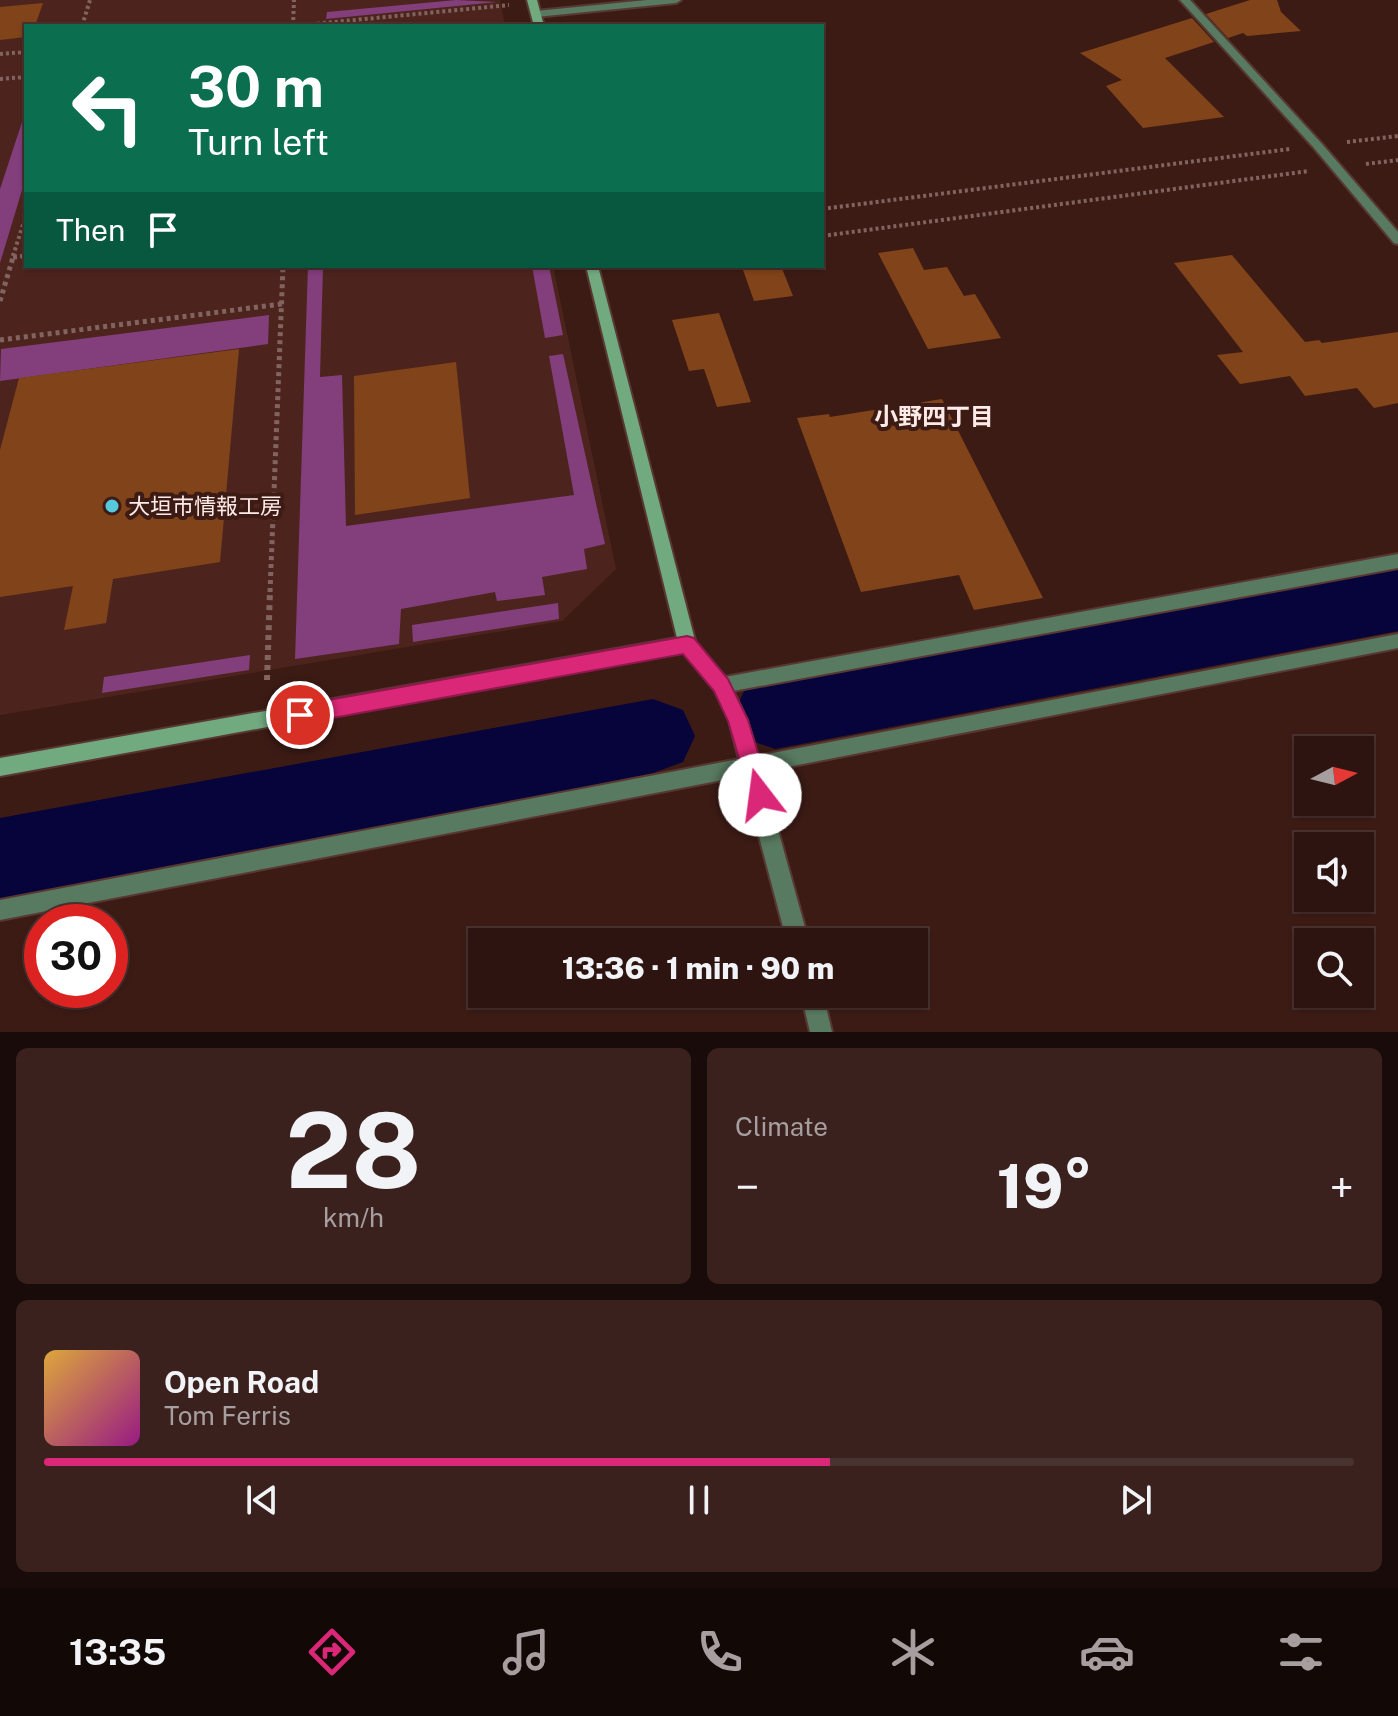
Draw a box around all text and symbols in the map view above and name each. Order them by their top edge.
text: 30 m [188,54,324,120]
icon: left [56,56,160,160]
text: Turn left [188,121,329,163]
icon: arrive [141,208,185,252]
text: Then [56,212,125,248]
district label: 小野四丁目 [874,402,994,430]
place label: 大垣市情報工房 [128,493,282,519]
marker: 大垣市情報工房 [103,497,121,515]
pin [266,681,334,749]
icon: arrive [278,693,322,737]
north arrow [1294,736,1374,816]
map controls [1294,736,1374,1008]
position arrow [718,753,802,837]
button: sound [1294,832,1374,912]
speed limit sign: 30 [24,904,128,1008]
button: search [1294,928,1374,1008]
text: 13:36 · 1 min · 90 m [562,950,834,986]
text: 28 [286,1089,421,1211]
text: Climate [735,1111,828,1142]
text: 19° [997,1151,1092,1222]
text: − [735,1161,759,1213]
text: + [1330,1161,1354,1213]
text: km/h [323,1202,384,1233]
text: Open Road [164,1364,319,1400]
text: Tom Ferris [164,1400,291,1431]
icon: previous [240,1478,284,1522]
icon: pause [677,1478,721,1522]
icon: next [1114,1478,1158,1522]
icon: directions [304,1624,360,1680]
icon: music [498,1624,554,1680]
icon: phone [692,1624,748,1680]
icon: climate [885,1624,941,1680]
icon: car [1079,1624,1135,1680]
icon: filters [1273,1624,1329,1680]
text: 13:35 [69,1631,166,1673]

